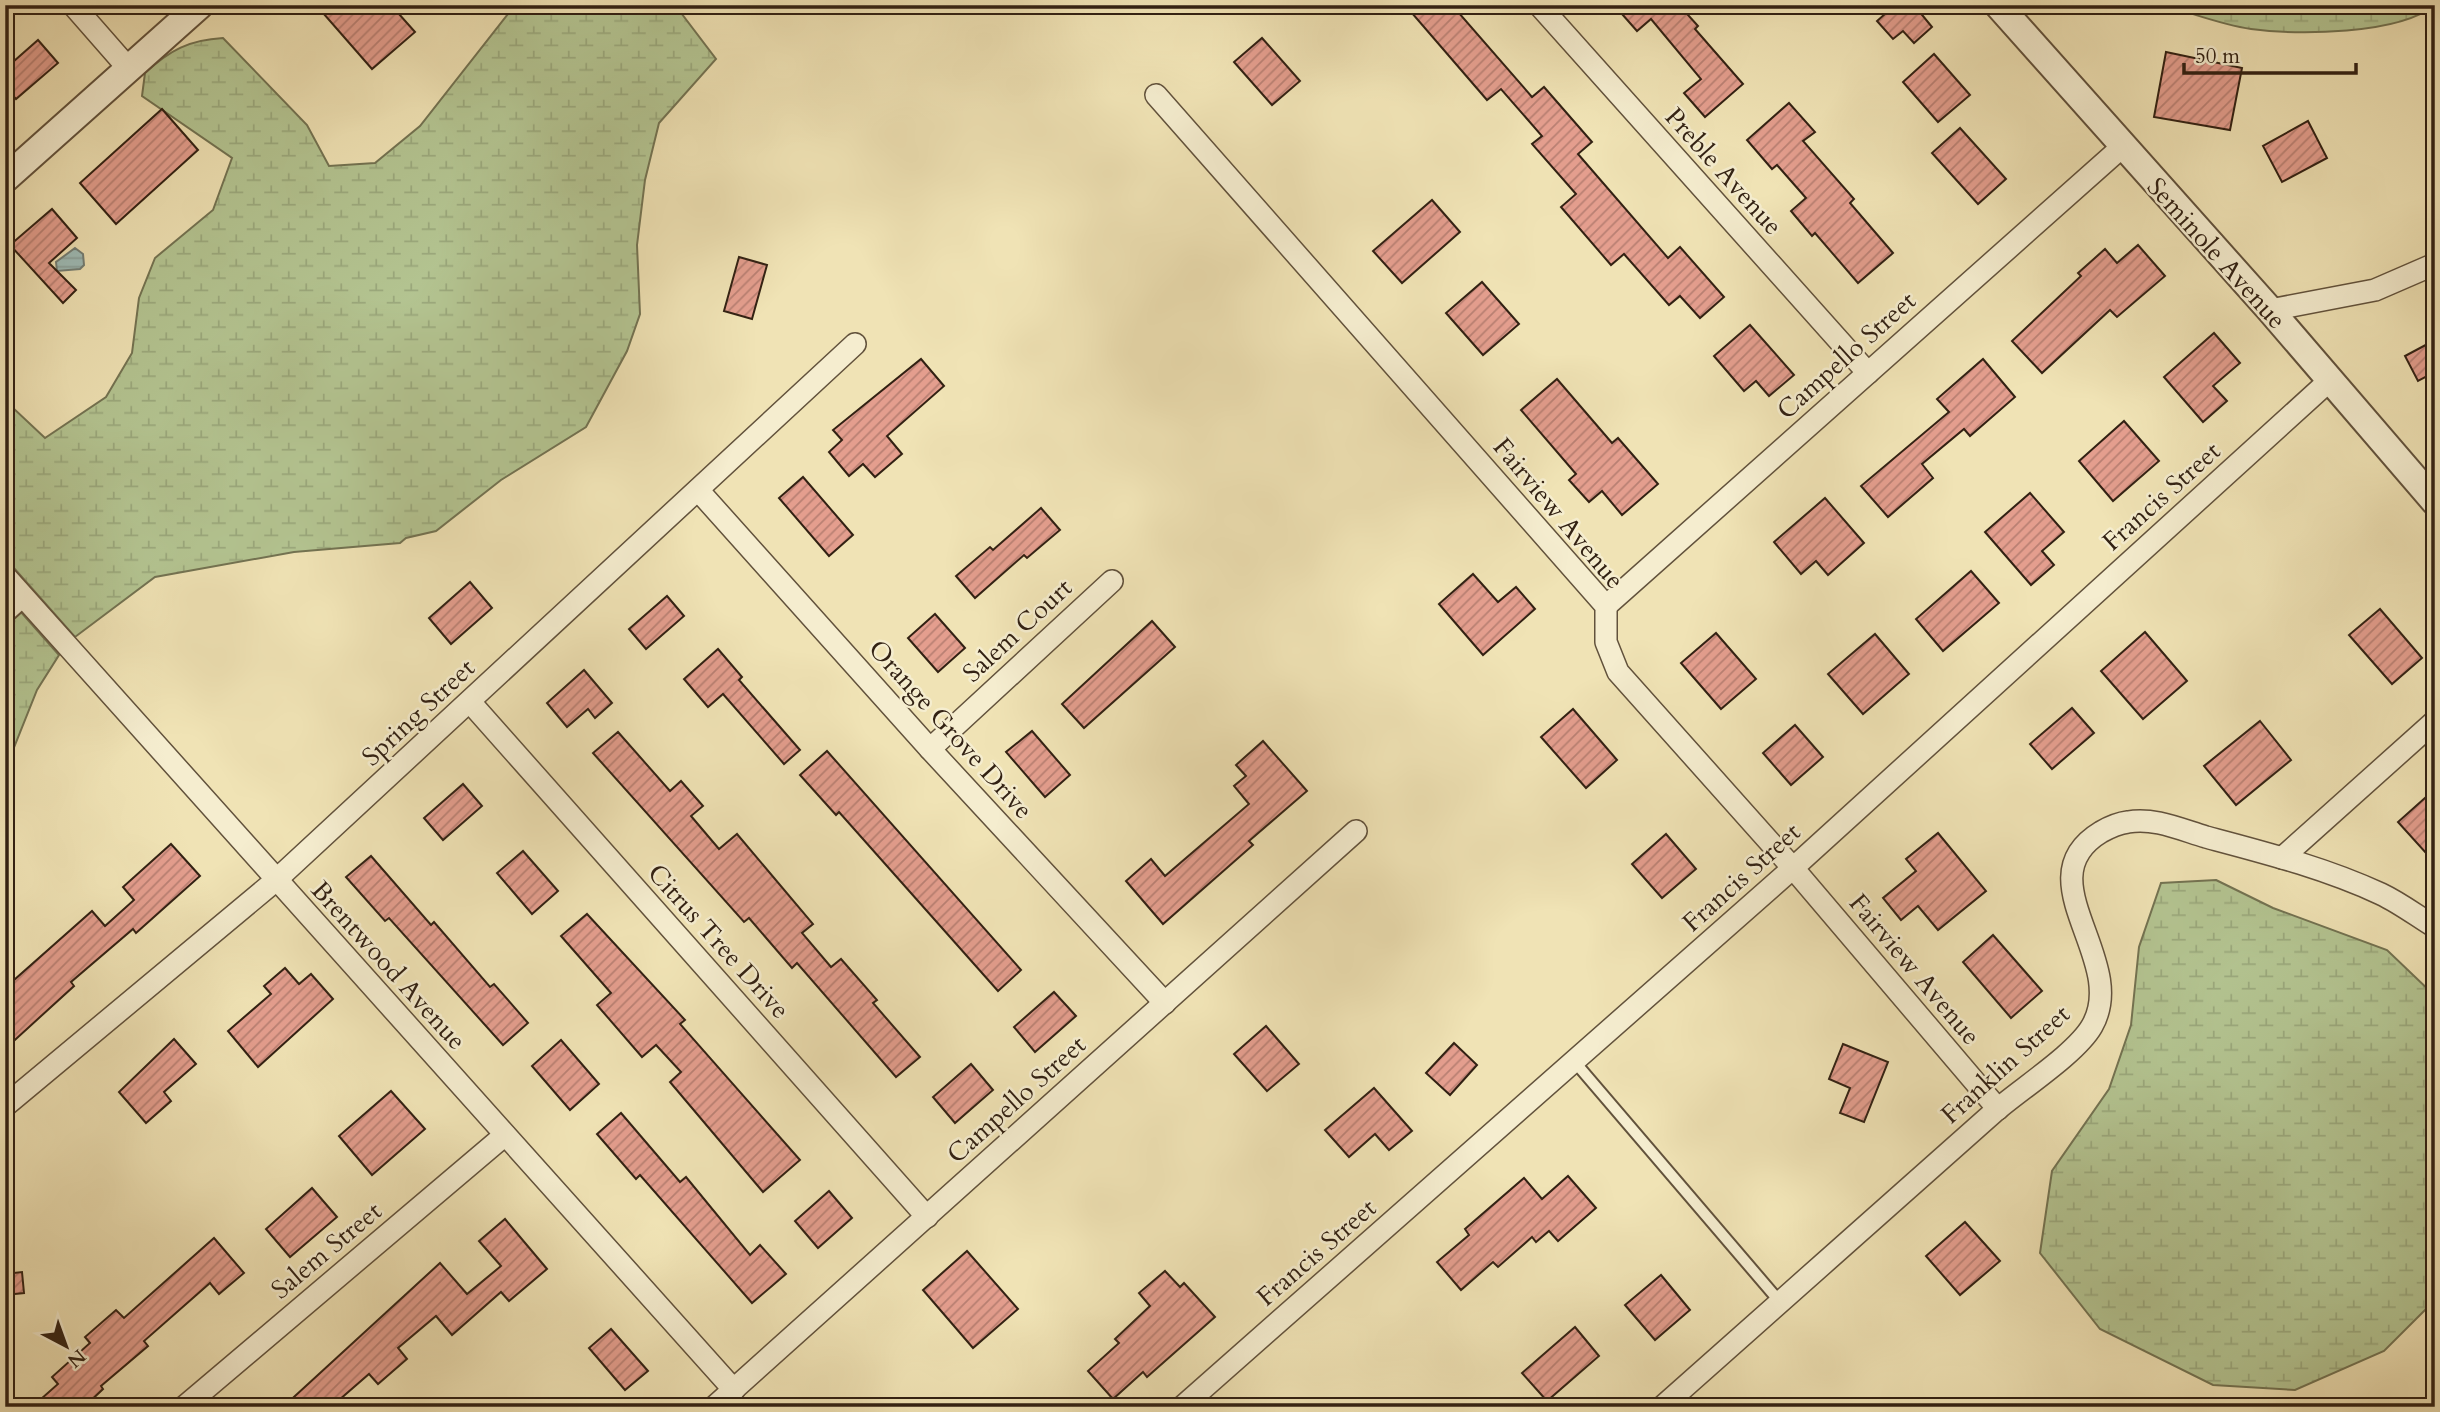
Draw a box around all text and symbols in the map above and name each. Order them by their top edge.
scale bar [2184,32,2356,76]
text: 50 m [2195,42,2240,71]
street label: Preble Avenue [1657,100,1790,243]
street label: Seminole Avenue [2139,170,2294,337]
street label: Campello Street [1769,284,1923,427]
street label: Fairview Avenue [1485,430,1632,596]
street label: Francis Street [2095,434,2228,559]
street label: Salem Court [955,571,1080,690]
street label: Orange Grove Drive [861,632,1041,827]
street label: Spring Street [354,651,482,774]
street label: Francis Street [1675,815,1808,940]
street label: Citrus Tree Drive [640,856,798,1026]
street label: Brentwood Avenue [303,873,474,1057]
street label: Fairview Avenue [1841,886,1988,1052]
street label: Franklin Street [1933,997,2077,1132]
street label: Campello Street [939,1028,1093,1171]
street label: Francis Street [1249,1191,1384,1314]
street label: Salem Street [264,1194,389,1307]
north arrow [32,1310,102,1380]
text: N [61,1343,91,1374]

